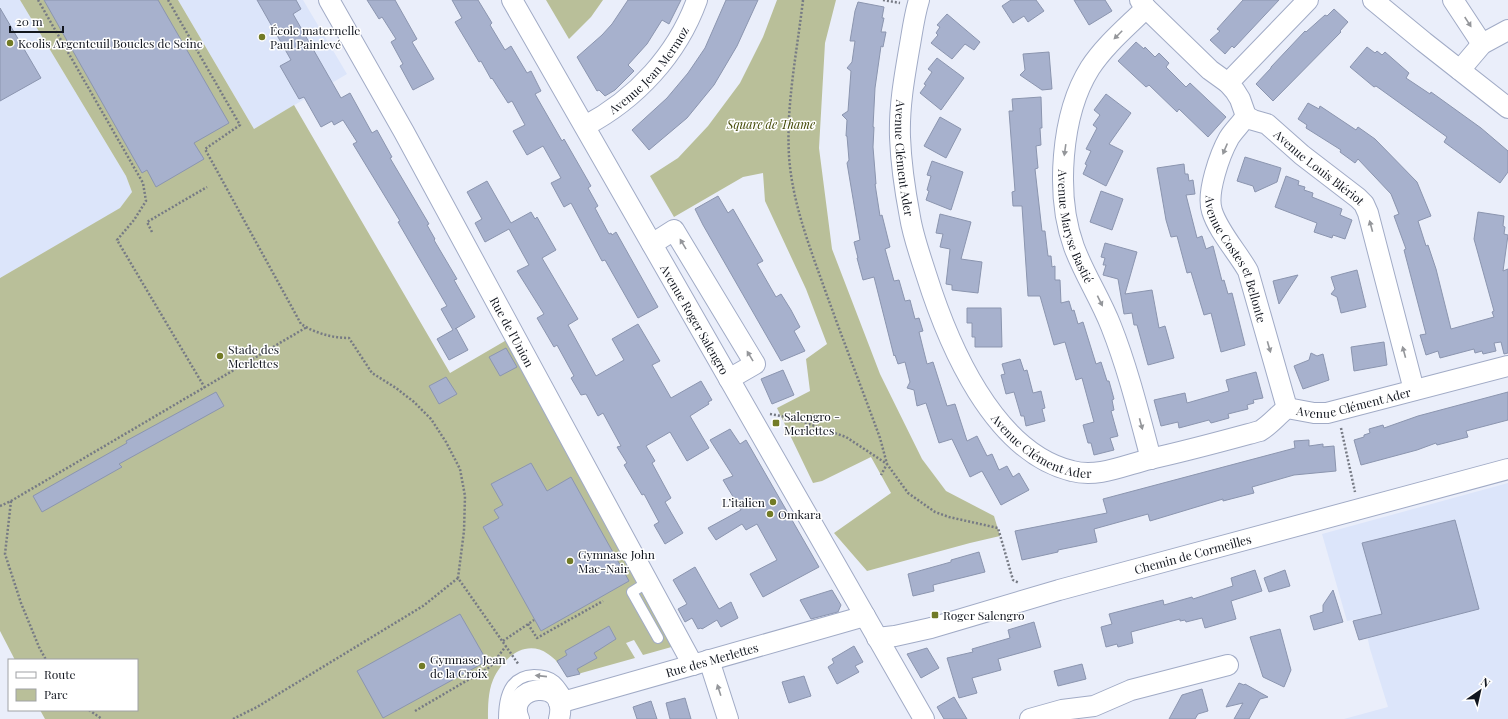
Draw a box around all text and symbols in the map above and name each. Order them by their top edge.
scale bar [10,8,63,34]
text: 20 m [16,13,43,29]
one-way arrow [1464,16,1471,28]
place label: École maternelle Paul Painlevé [270,22,360,52]
street label: Avenue Jean Mermoz [605,23,692,118]
one-way arrow [1113,30,1123,40]
marker: École maternelle Paul Painlevé [257,32,267,42]
place label: Keolis Argenteuil Boucles de Seine [18,35,203,51]
marker: Keolis Argenteuil Boucles de Seine [5,38,15,48]
street label: Avenue Clément Ader [892,98,918,218]
park label: Square de Thame [726,116,815,132]
street label: Avenue Louis Blériot [1270,125,1369,209]
one-way arrow [1222,143,1228,154]
one-way arrow [1062,144,1068,157]
street label: Avenue Maryse Bastié [1055,168,1097,286]
street label: Avenue Costes et Bellonte [1202,194,1270,324]
one-way arrow [1368,220,1374,233]
one-way arrow [680,238,687,250]
street label: Avenue Roger Salengro [657,261,733,378]
street label: Rue de l'Union [487,294,538,370]
one-way arrow [1097,295,1103,307]
place label: Stade des Merlettes [228,341,279,371]
one-way arrow [1266,341,1272,353]
one-way arrow [1401,346,1407,358]
one-way arrow [746,350,753,362]
marker: Stade des Merlettes [215,351,225,361]
street label: Avenue Clément Ader [1294,383,1413,421]
place label: Salengro - Merlettes [784,408,840,438]
street label: Avenue Clément Ader [987,410,1092,481]
marker: Salengro - Merlettes [771,418,781,428]
one-way arrow [1139,418,1145,430]
place label: L’italien [722,494,765,510]
marker: L’italien [768,497,778,507]
place label: Omkara [778,506,821,522]
marker: Omkara [765,509,775,519]
street label: Chemin de Cormeilles [1132,531,1253,577]
place label: Gymnase John Mac-Nair [578,546,655,576]
marker: Gymnase John Mac-Nair [565,556,575,566]
place label: Roger Salengro [943,607,1025,623]
marker: Roger Salengro [930,610,940,620]
street label: Rue des Merlettes [664,639,760,680]
place label: Gymnase Jean de la Croix [430,651,506,681]
legend [8,659,138,711]
marker: Gymnase Jean de la Croix [417,661,427,671]
text: Route [44,666,76,682]
north arrow [1460,671,1500,711]
one-way arrow [535,673,547,679]
text: N [1478,674,1493,691]
one-way arrow [715,683,721,695]
text: Parc [44,686,68,702]

